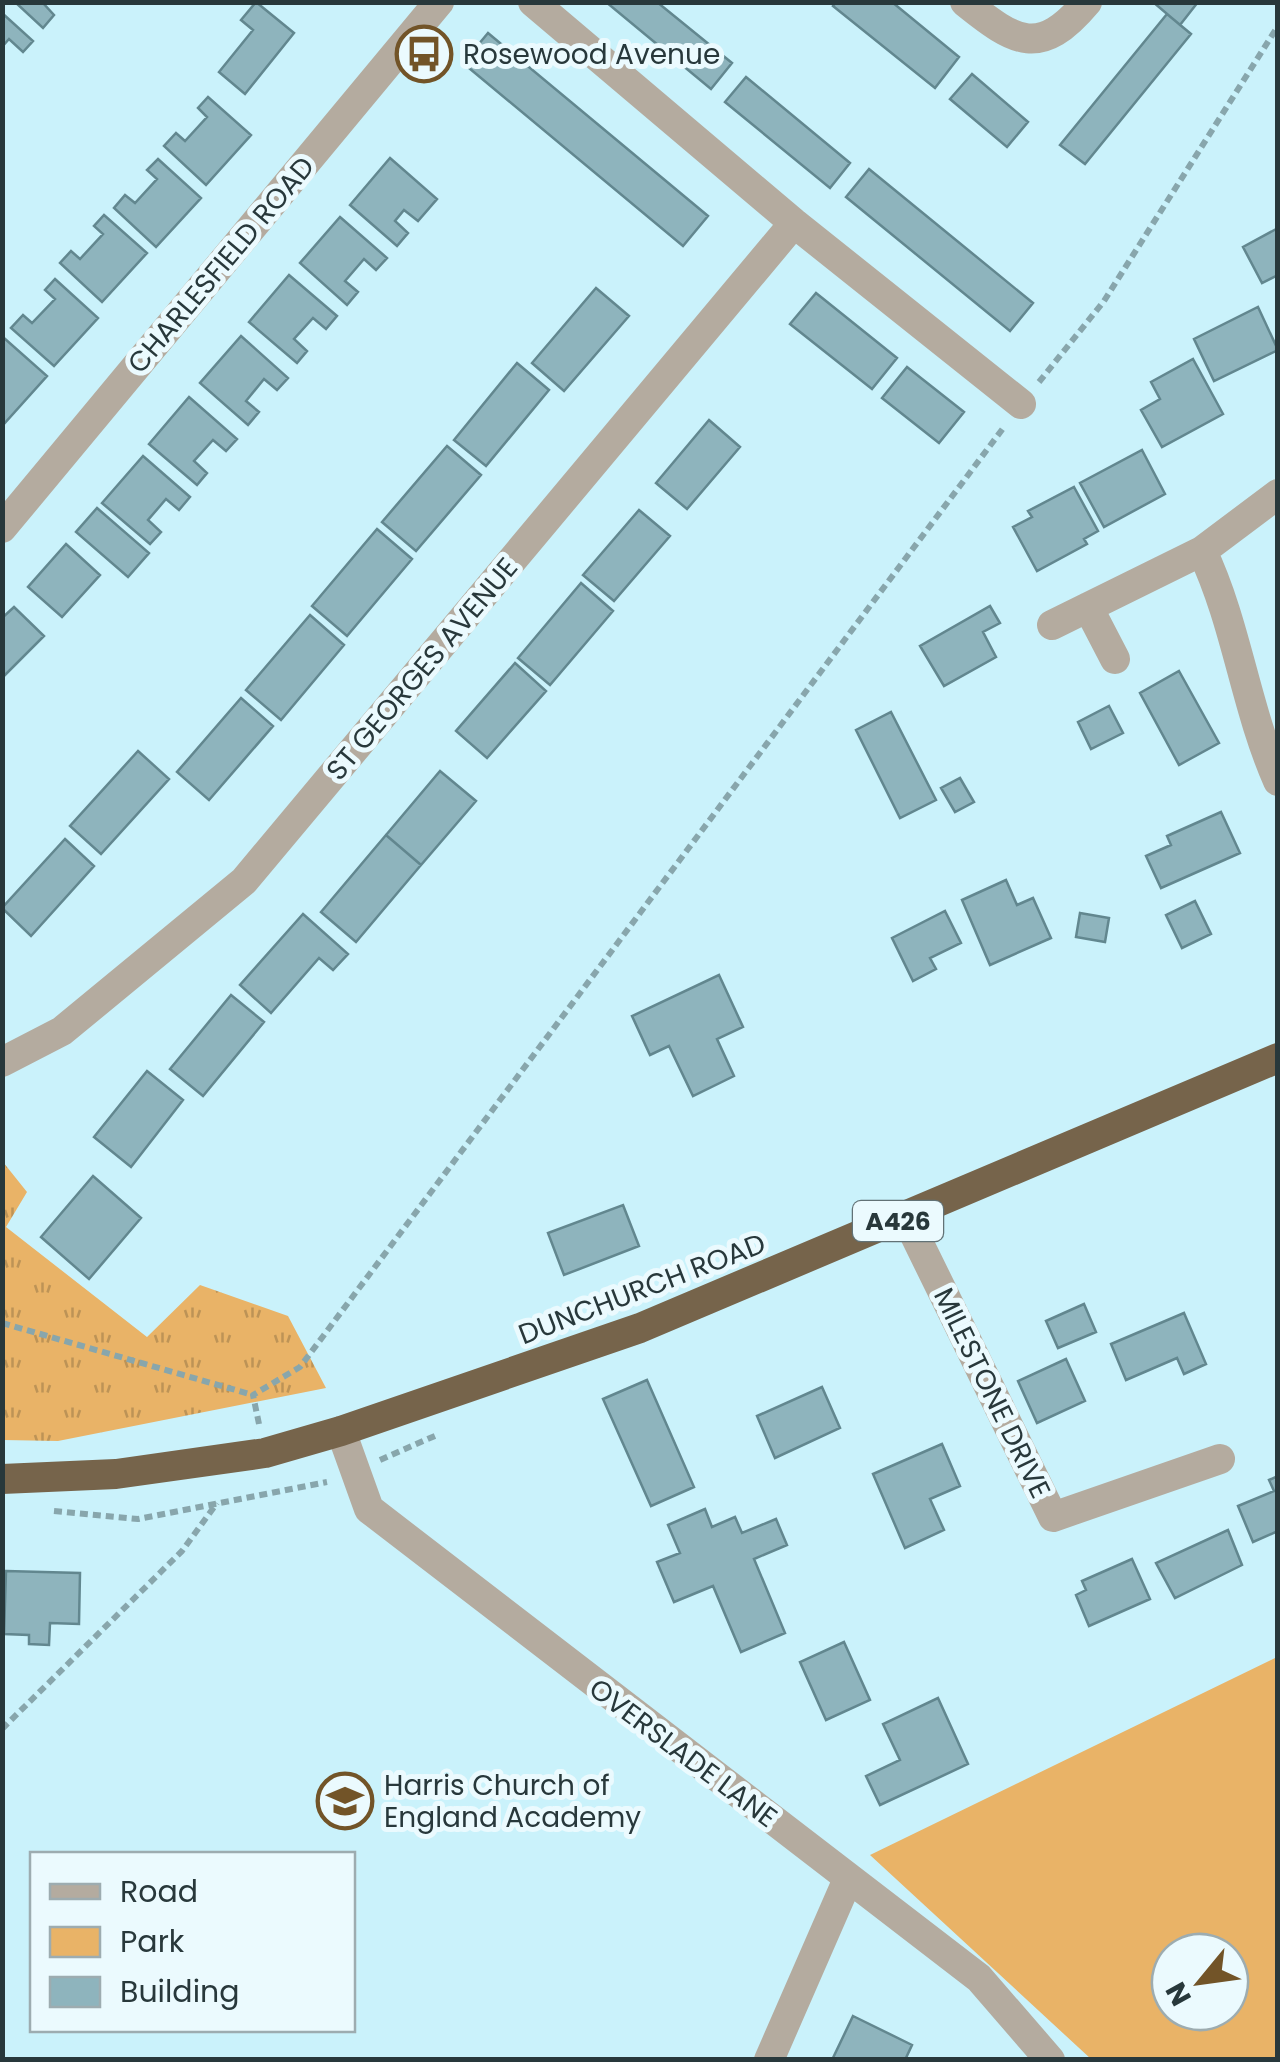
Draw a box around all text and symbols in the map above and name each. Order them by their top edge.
bus stop icon: Rosewood Avenue [394,24,454,84]
place label: Rosewood Avenue [463,35,720,74]
street label: CHARLESFIELD ROAD [119,148,323,382]
street label: ST GEORGES AVENUE [317,549,527,789]
road number: A426 [853,1201,943,1241]
street label: DUNCHURCH ROAD [513,1224,771,1354]
street label: MILESTONE DRIVE [924,1281,1060,1505]
street label: OVERSLADE LANE [581,1669,785,1837]
place label: Harris Church of England Academy [384,1766,641,1837]
school or university icon: Harris Church of England Academy [315,1771,375,1831]
legend [30,1852,355,2032]
text: Road [120,1870,198,1913]
text: Park [120,1920,185,1963]
north arrow [1150,1932,1250,2032]
text: Building [120,1970,240,2013]
text: N [1156,1975,1201,2013]

